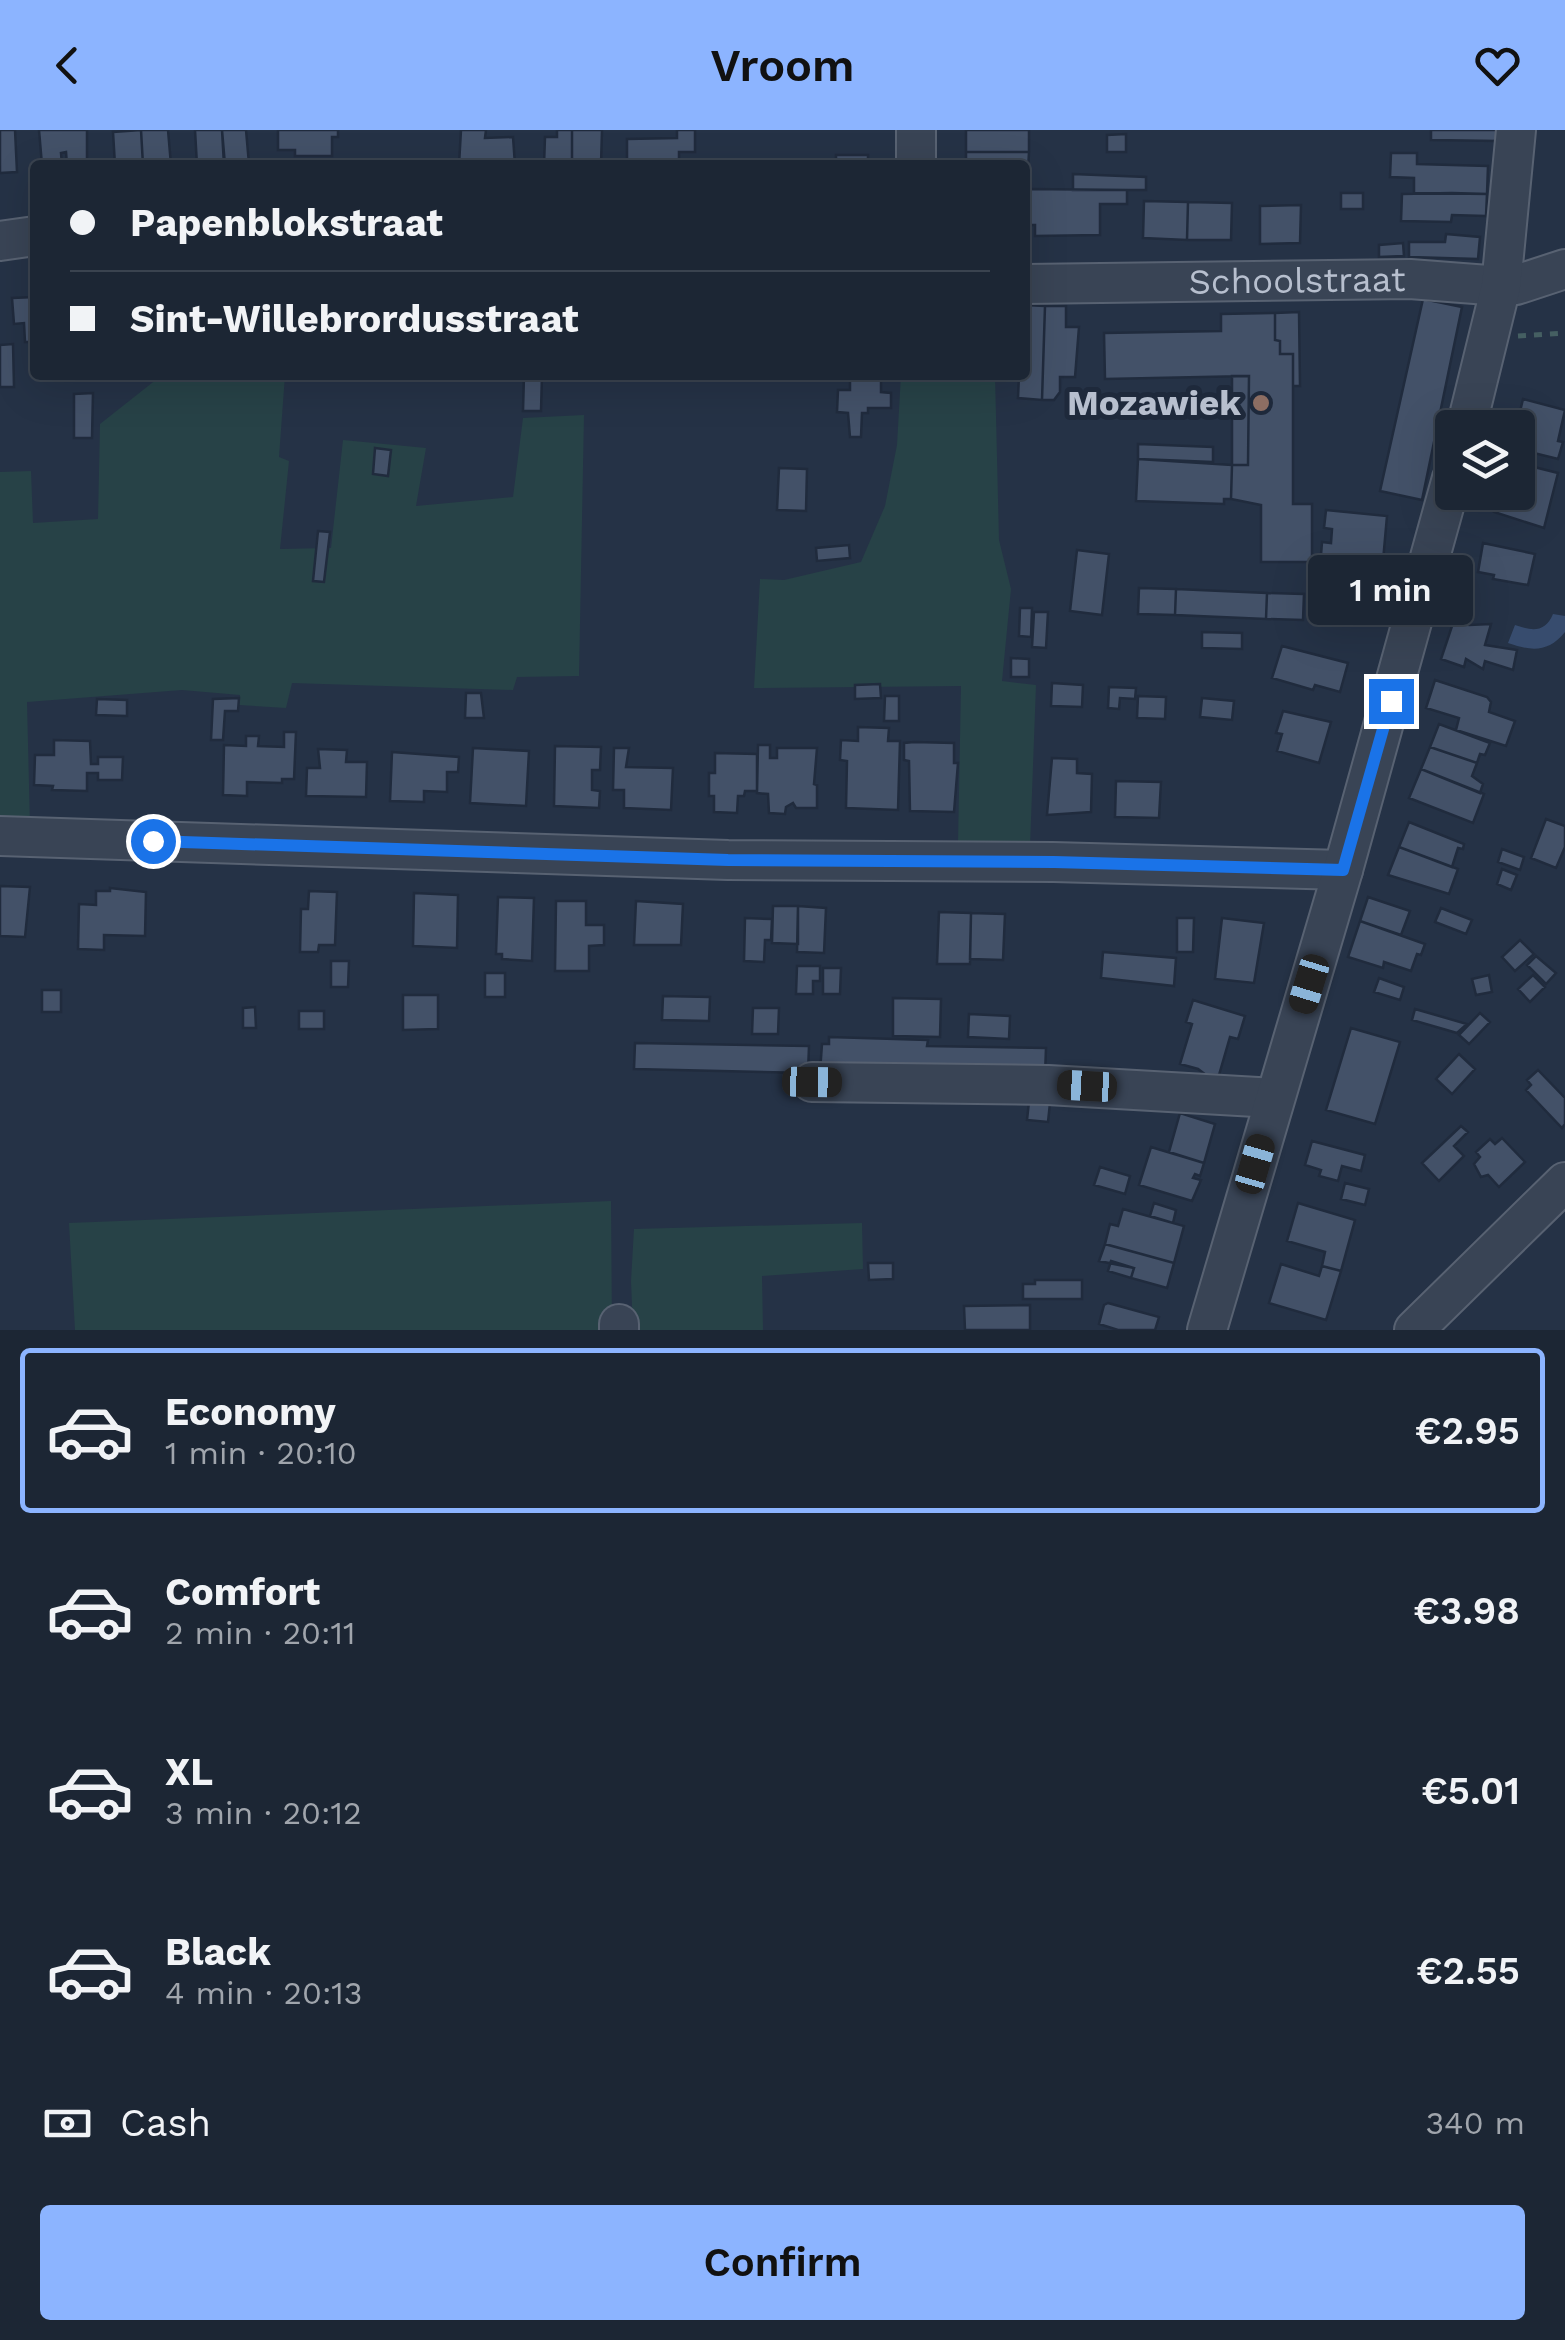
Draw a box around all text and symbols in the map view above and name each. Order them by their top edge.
icon: back [40,38,95,93]
icon: heart [1470,38,1525,93]
text: Vroom [710,39,855,92]
text: Papenblokstraat [130,201,443,245]
street label: Schoolstraat [1188,258,1406,303]
text: Sint-Willebrordusstraat [130,297,579,341]
place label: Mozawiek [1067,382,1241,424]
marker: Mozawiek [1250,392,1272,414]
map controls [1435,410,1535,510]
button: layers [1435,410,1535,510]
callout: 1 min [1308,556,1474,626]
text: 1 min [1349,571,1432,609]
route end [1369,679,1414,724]
route start [131,819,176,864]
car [1286,951,1332,1017]
car [782,1066,842,1098]
car [1056,1069,1118,1103]
car [1232,1131,1278,1197]
icon: car [45,1386,135,1476]
text: Economy [165,1390,336,1434]
text: €2.95 [1415,1409,1520,1453]
text: 1 min · 20:10 [165,1434,357,1472]
icon: car [45,1566,135,1656]
text: Comfort [165,1570,320,1614]
text: €3.98 [1413,1589,1520,1633]
text: 2 min · 20:11 [165,1614,355,1652]
icon: car [45,1746,135,1836]
text: XL [165,1750,213,1794]
text: €5.01 [1421,1769,1520,1813]
text: 3 min · 20:12 [165,1794,362,1832]
icon: car [45,1926,135,2016]
text: Black [165,1930,271,1974]
text: €2.55 [1416,1949,1520,1993]
text: 4 min · 20:13 [165,1974,363,2012]
icon: cash [40,2096,95,2151]
text: Cash [120,2101,211,2145]
text: 340 m [1425,2104,1525,2142]
button: Confirm [40,2205,1525,2320]

